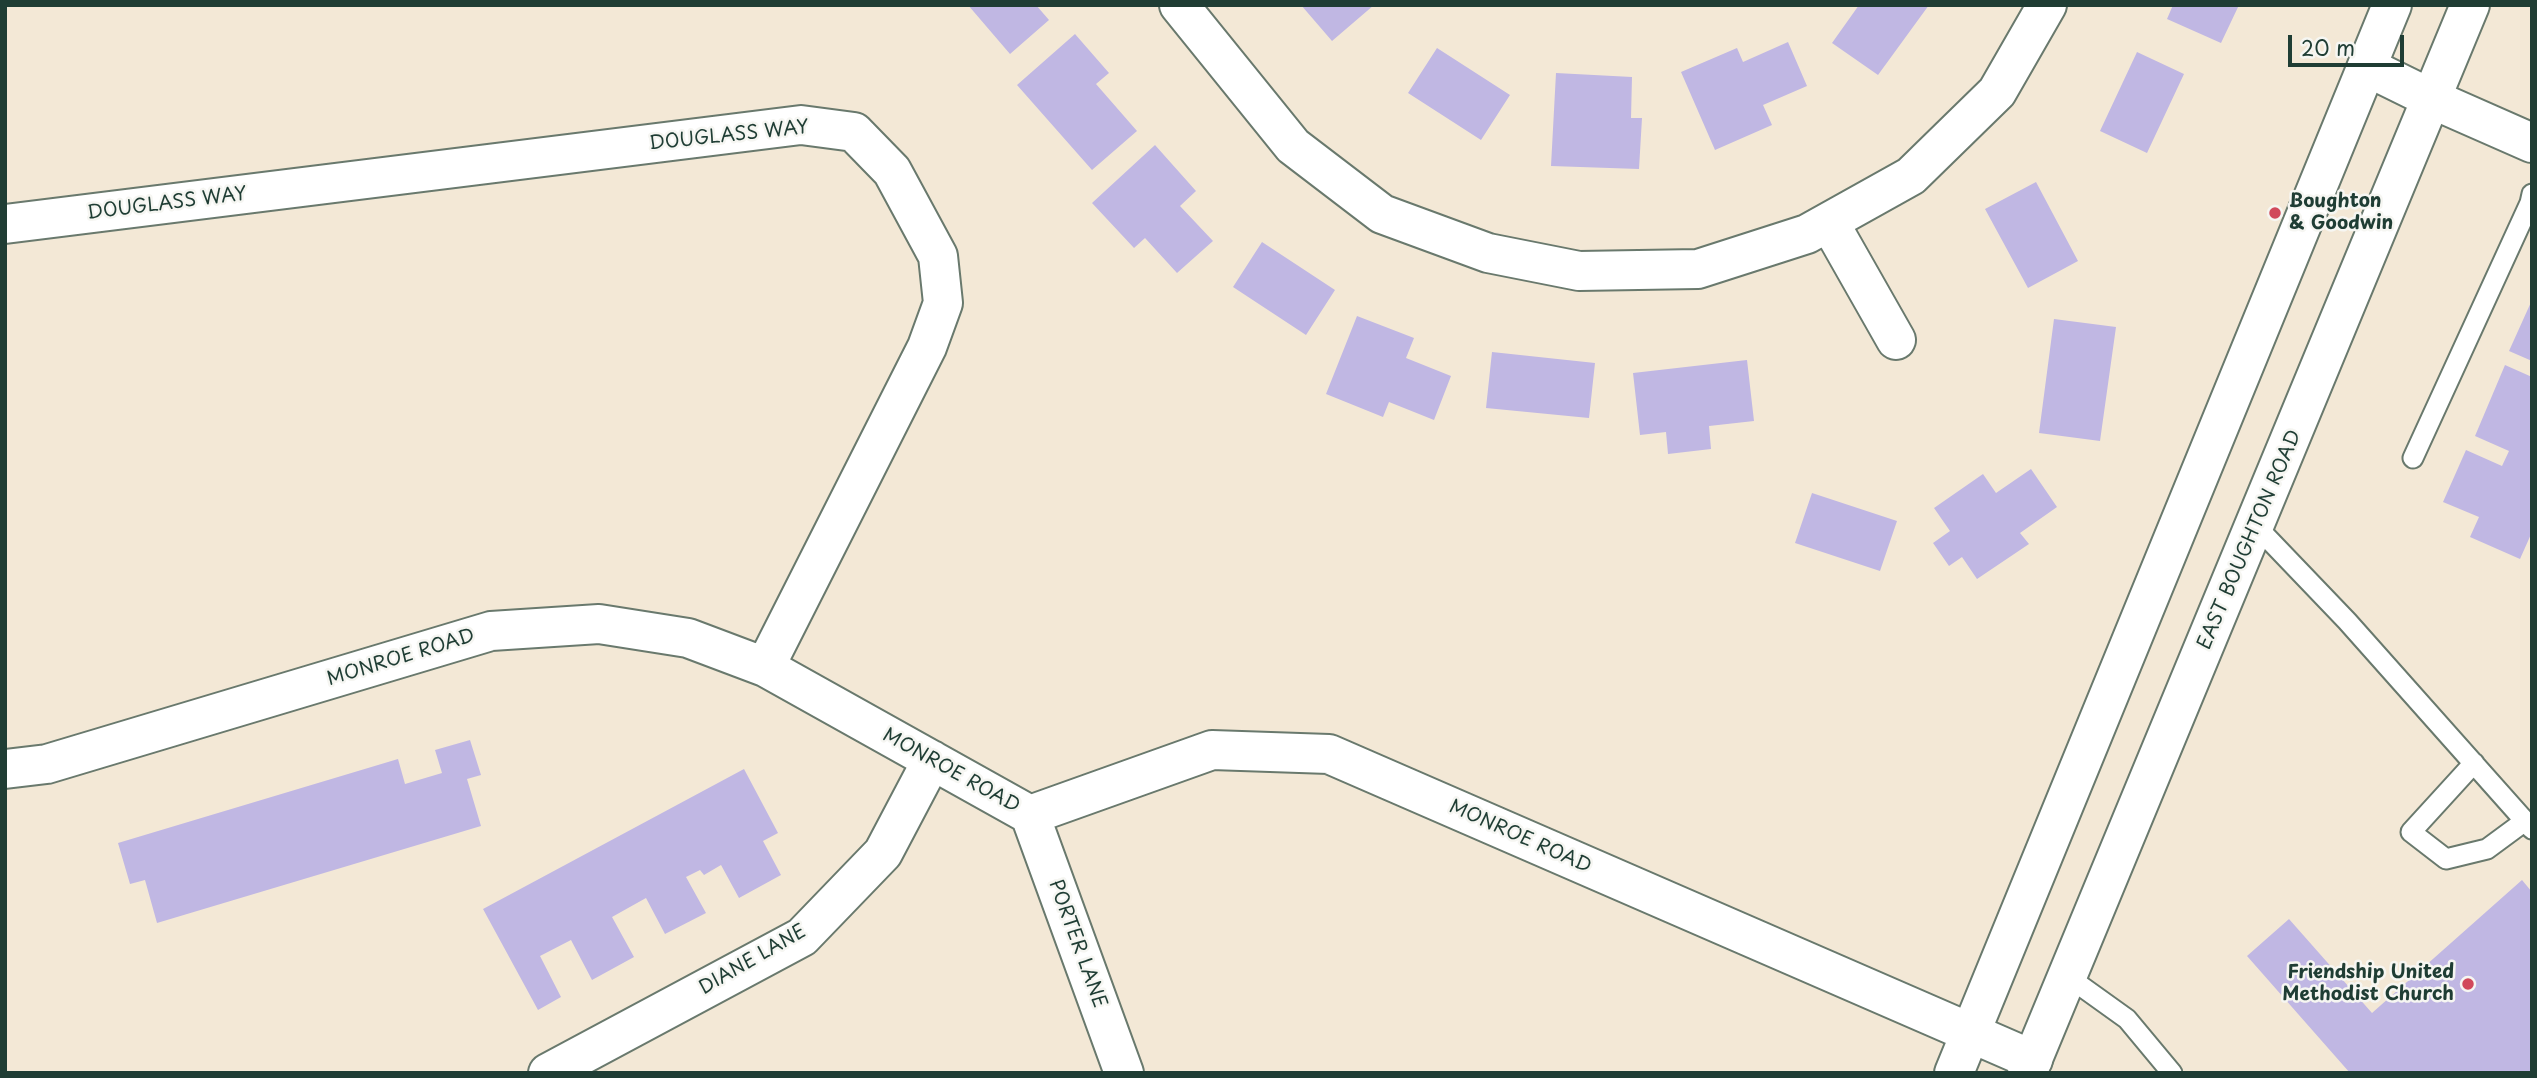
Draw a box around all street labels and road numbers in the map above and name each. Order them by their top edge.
street label: DOUGLASS WAY [648,116,810,156]
street label: DOUGLASS WAY [86,183,248,225]
street label: EAST BOUGHTON ROAD [2193,427,2307,653]
street label: MONROE ROAD [324,625,478,691]
street label: MONROE ROAD [879,724,1023,818]
street label: MONROE ROAD [1445,795,1595,879]
street label: PORTER LANE [1043,877,1111,1011]
street label: DIANE LANE [695,920,811,1000]

